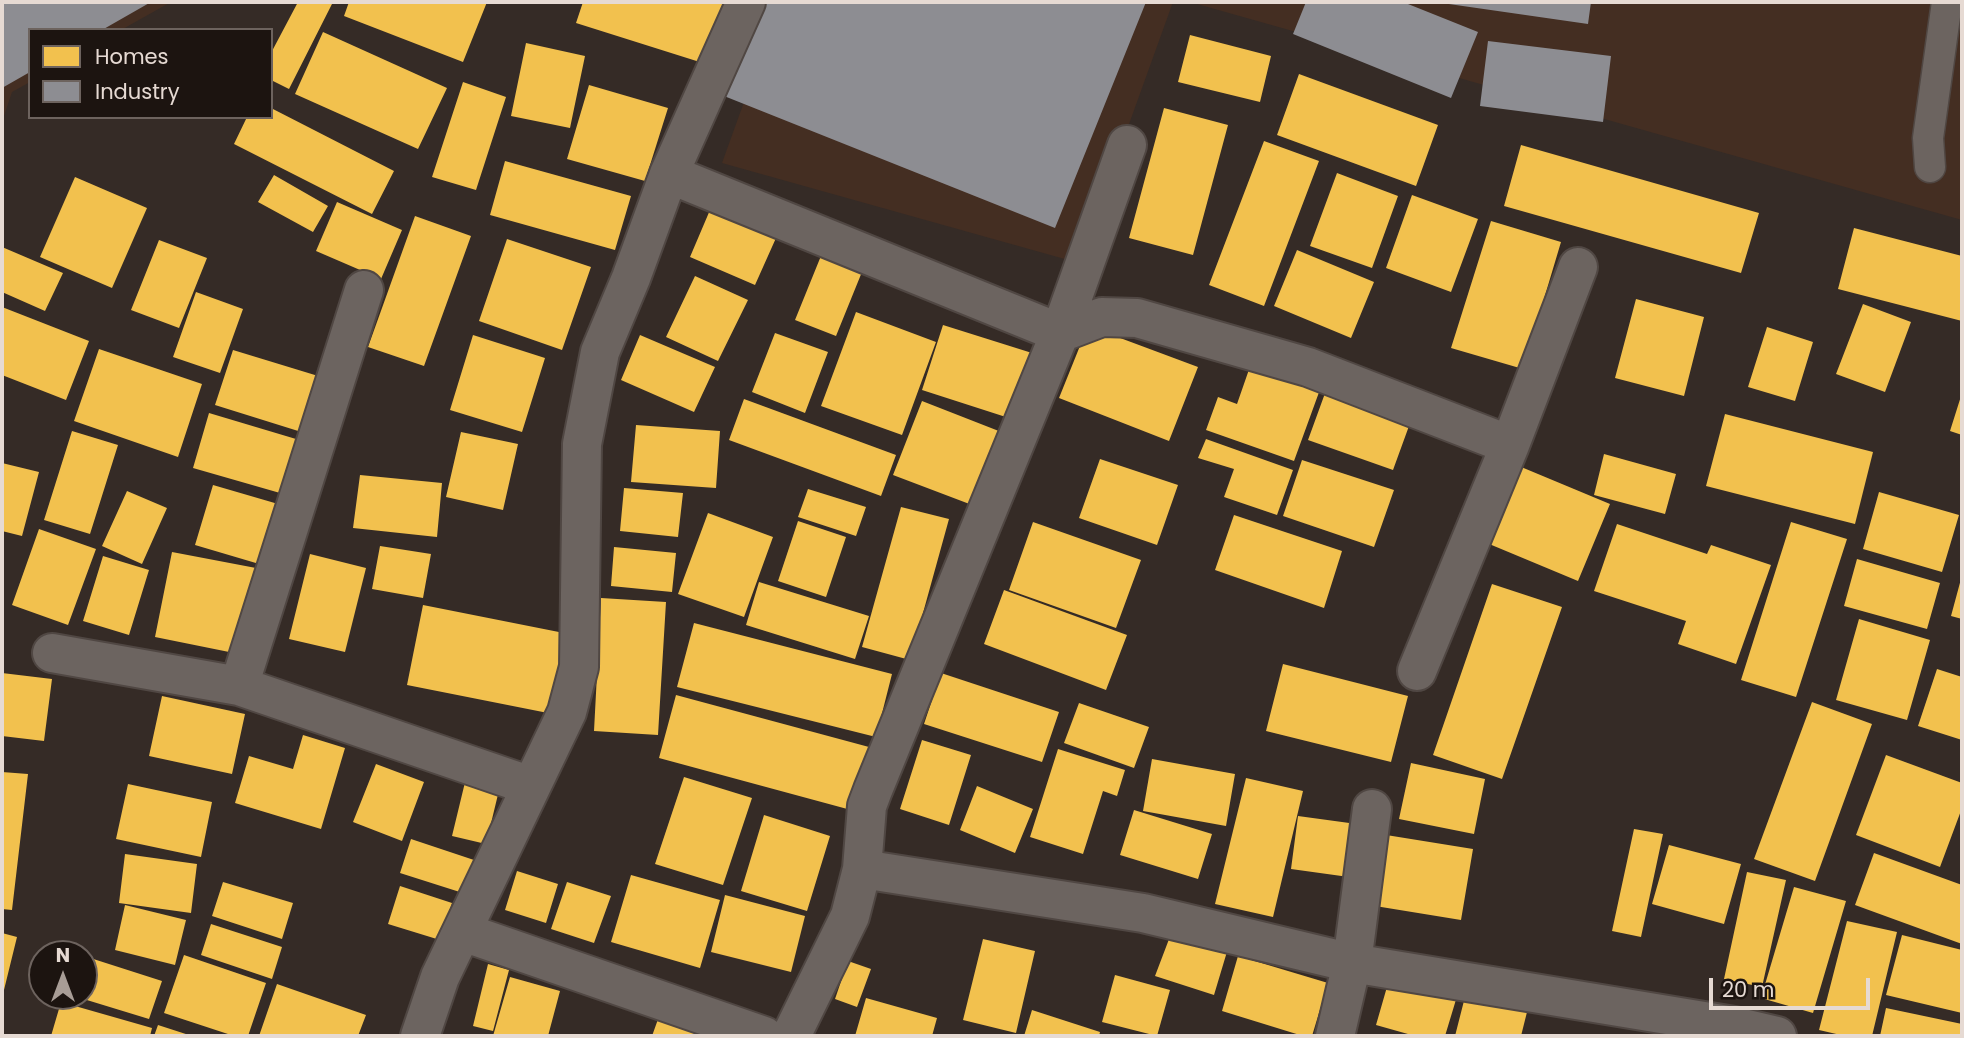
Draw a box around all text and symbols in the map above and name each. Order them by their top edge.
legend [28,28,273,119]
text: Homes [95,42,169,71]
text: Industry [95,77,180,106]
north arrow [28,940,98,1010]
text: N [56,942,70,969]
scale bar [1712,964,1873,1008]
text: 20 m [1722,975,1775,1004]

